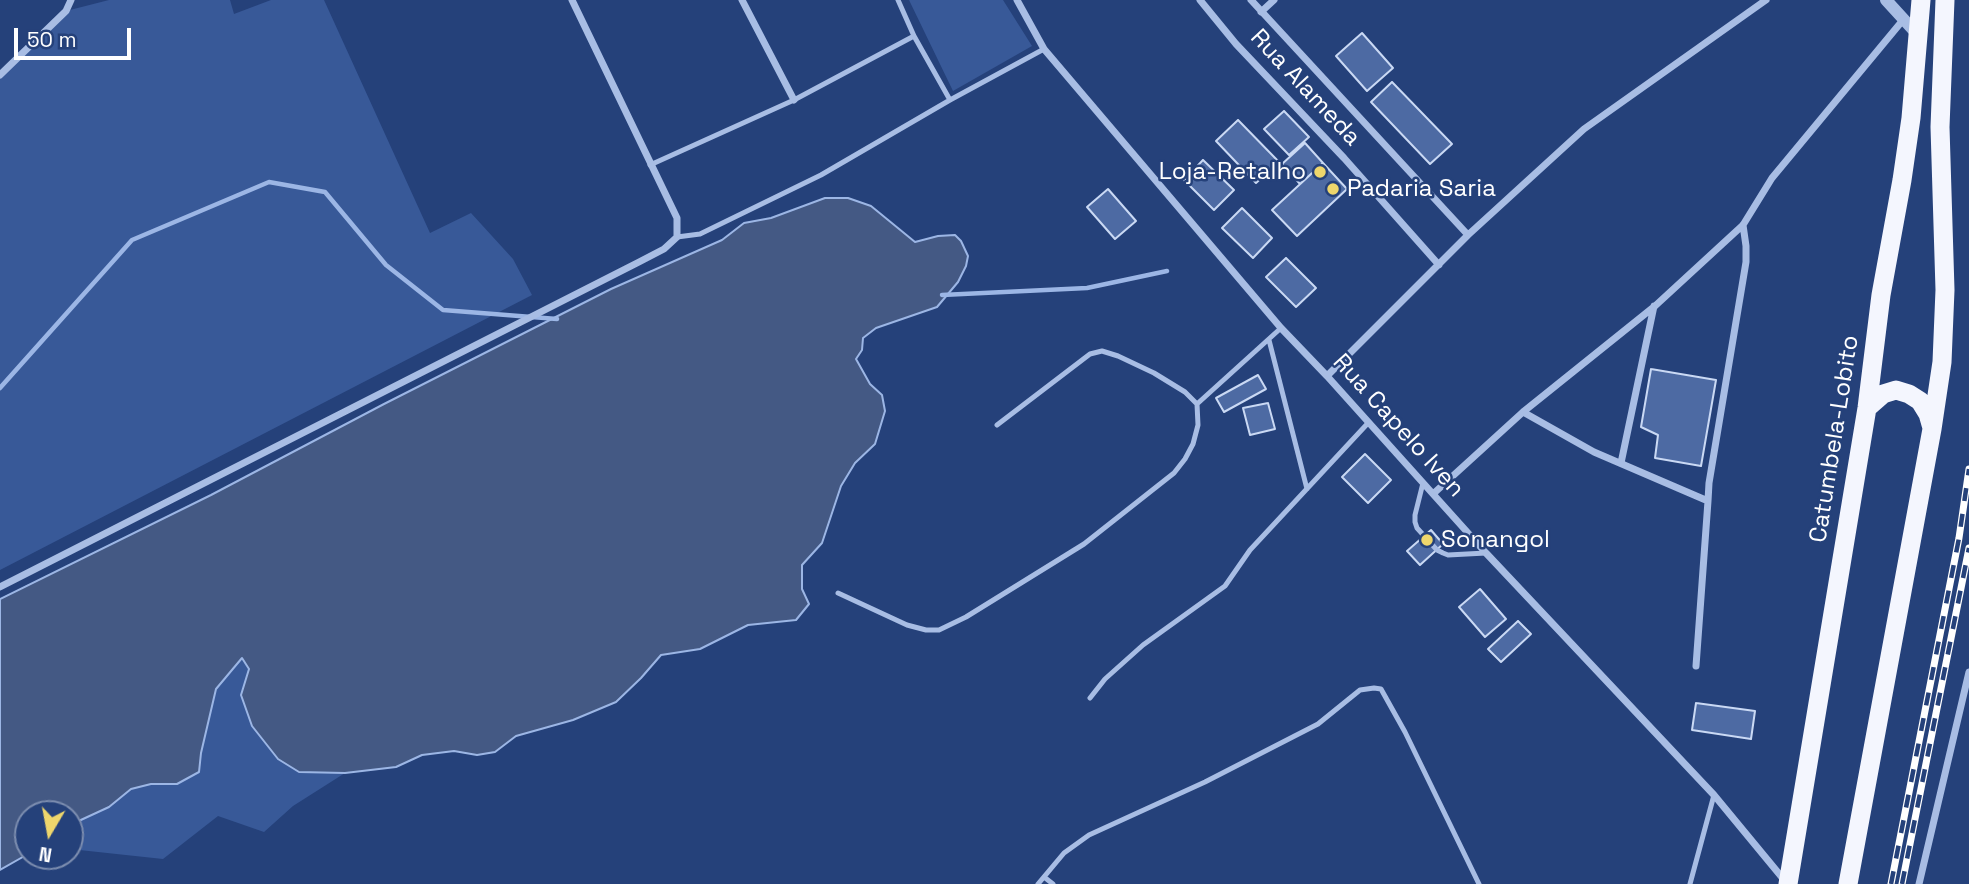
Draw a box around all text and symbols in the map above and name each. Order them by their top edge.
scale bar [18,14,135,58]
street label: Rua Alameda [1244,24,1366,152]
text: 50 m [27,26,77,53]
place label: Loja-Retalho [1159,158,1306,186]
marker: Loja-Retalho [1312,164,1328,180]
place label: Padaria Saria [1347,175,1496,203]
marker: Padaria Saria [1325,181,1341,197]
street label: Catumbela-Lobito [1804,333,1866,545]
street label: Rua Capelo Iven [1326,348,1470,504]
place label: Sonangol [1441,526,1550,554]
marker: Sonangol [1419,532,1435,548]
north arrow [14,800,84,870]
text: N [37,841,54,868]

